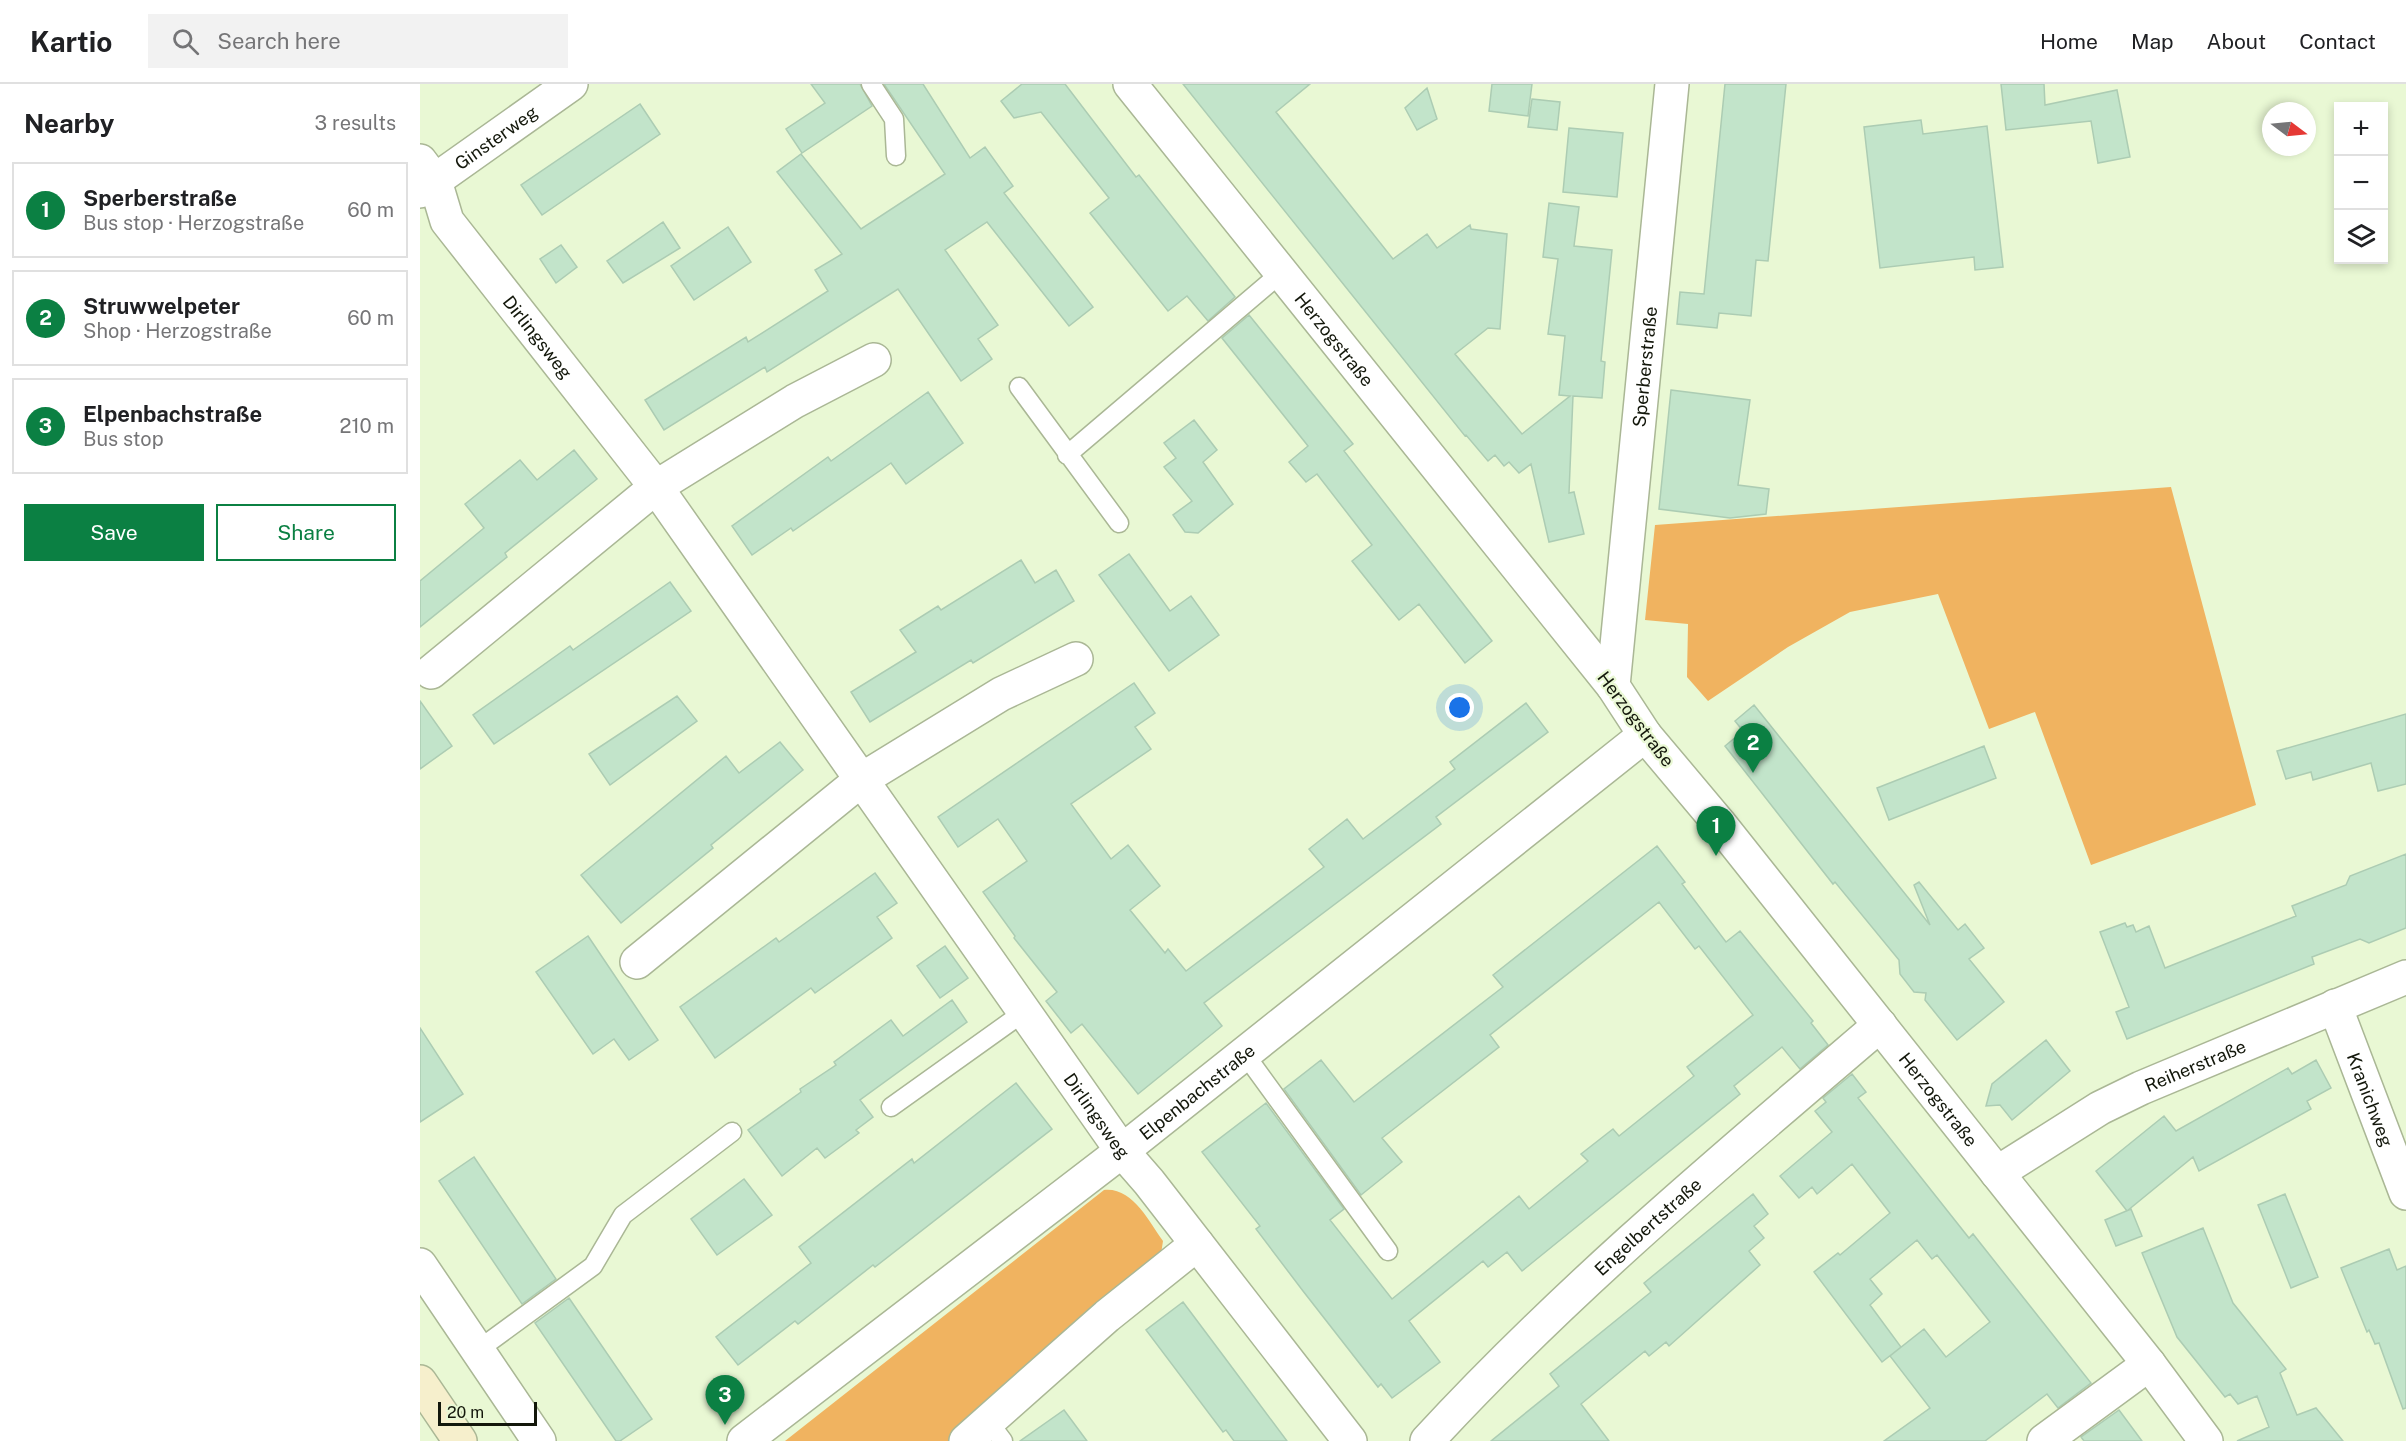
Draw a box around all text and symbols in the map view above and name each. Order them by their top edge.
search box [148,14,568,68]
text: Kartio [30,25,112,58]
icon: search [169,25,202,58]
text: Search here [217,28,341,54]
text: Home [2040,29,2098,54]
text: Map [2131,29,2174,54]
text: About [2207,29,2266,54]
text: Contact [2299,29,2376,54]
street label: Ginsterweg [450,101,541,174]
north arrow [2262,102,2316,156]
map controls [2334,102,2388,264]
button: + [2334,102,2388,156]
text: Nearby [24,108,114,139]
text: 3 results [315,111,396,135]
button: − [2334,156,2388,210]
text: Sperberstraße [83,185,237,211]
text: 1 [41,198,50,222]
text: 60 m [347,198,394,222]
button: layers [2334,210,2388,264]
text: Bus stop · Herzogstraße [83,211,304,235]
street label: Herzogstraße [1291,288,1379,390]
street label: Dirlingsweg [499,291,577,382]
text: Struwwelpeter [83,293,240,319]
street label: Sperberstraße [1628,305,1661,428]
text: 2 [39,306,52,330]
text: 60 m [347,306,394,330]
text: Shop · Herzogstraße [83,319,272,343]
text: Elpenbachstraße [83,401,262,427]
text: 3 [39,414,52,438]
text: 210 m [340,414,394,438]
text: Bus stop [83,427,164,451]
button: Save [24,504,204,561]
button: Share [216,504,396,561]
street label: Herzogstraße [1593,667,1679,771]
your location [1445,693,1474,722]
pin: 2 [1734,724,1772,773]
pin: 1 [1696,806,1736,856]
street label: Reiherstraße [2141,1035,2249,1096]
street label: Elpenbachstraße [1135,1039,1259,1144]
street label: Herzogstraße [1895,1048,1982,1151]
street label: Kranichweg [2343,1050,2398,1149]
street label: Dirlingsweg [1060,1069,1134,1163]
street label: Engelbertstraße [1590,1173,1705,1279]
pin: 3 [706,1376,744,1425]
scale bar [438,1399,537,1426]
text: 20 m [447,1403,484,1422]

